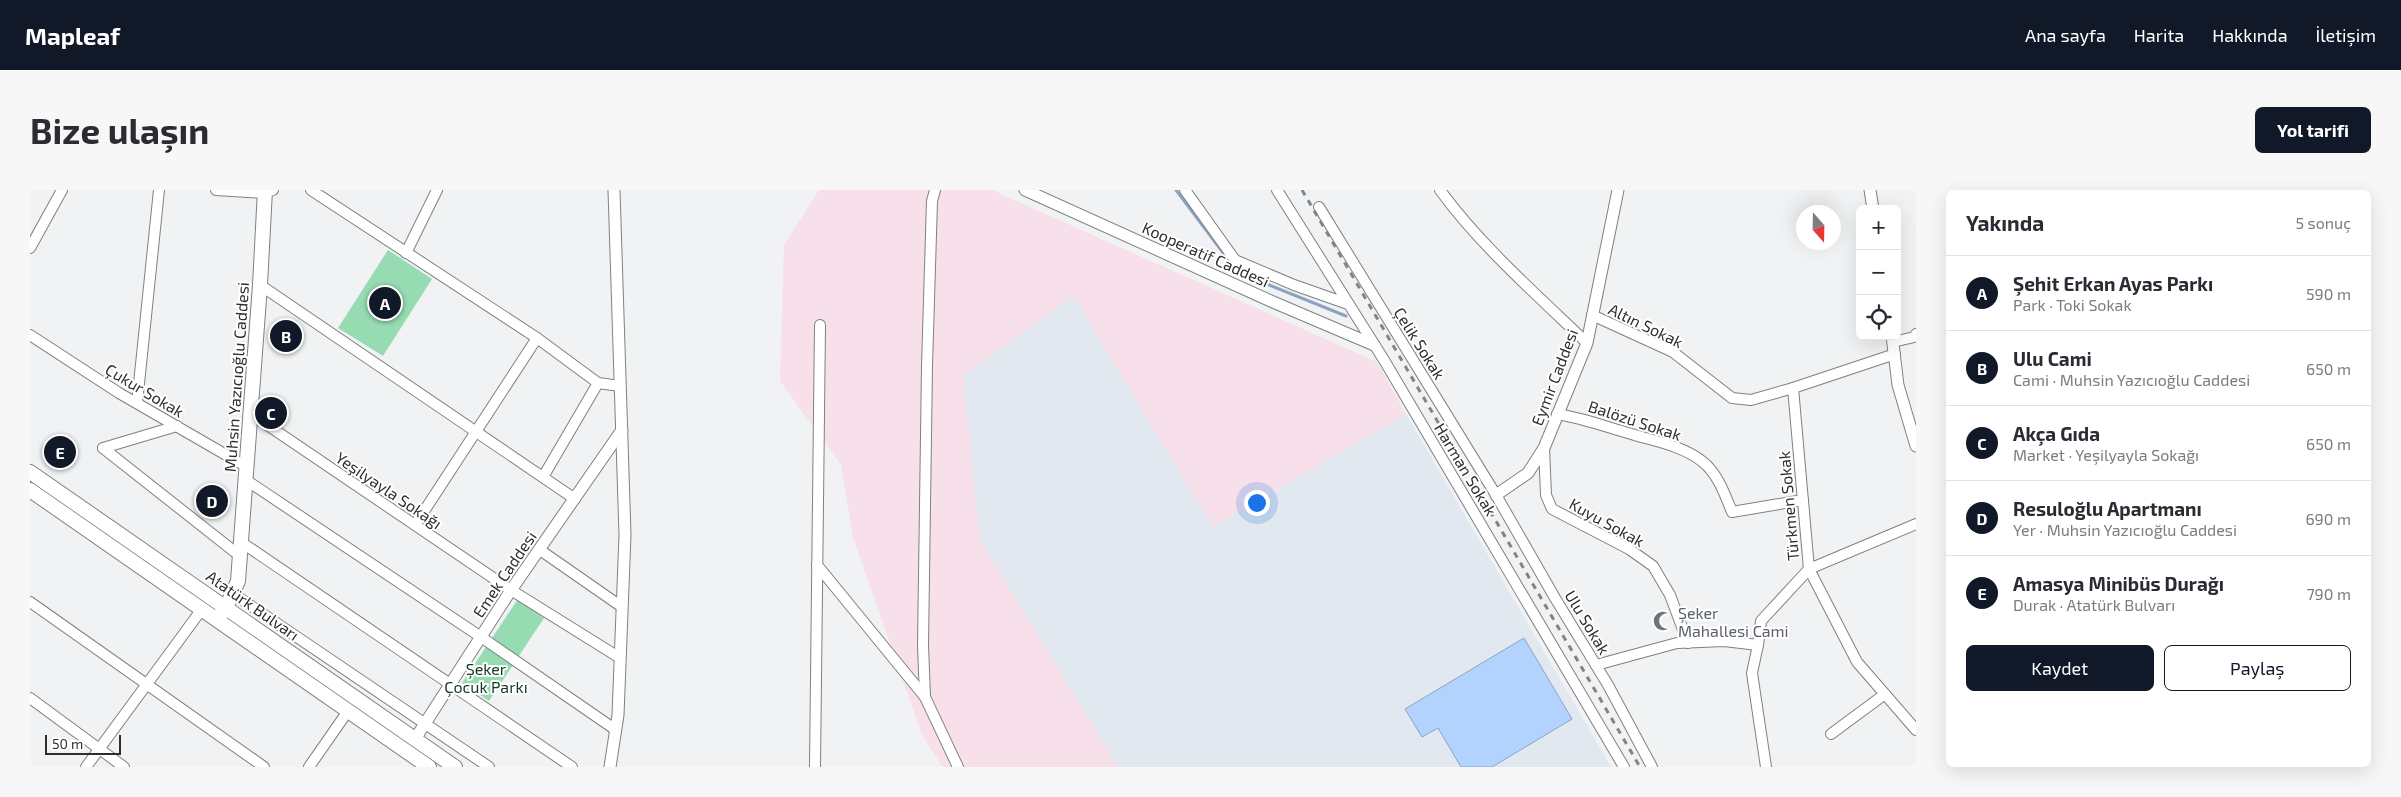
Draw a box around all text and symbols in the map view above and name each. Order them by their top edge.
text: Mapleaf [25,21,120,50]
text: Ana sayfa [2025,24,2106,46]
text: Harita [2134,24,2184,46]
text: Hakkında [2212,24,2288,46]
text: İletişim [2316,24,2376,46]
button: Yol tarifi [2255,107,2371,153]
text: Bize ulaşın [30,109,209,151]
north arrow [1796,205,1841,250]
map controls [1856,205,1901,340]
button: + [1856,205,1901,250]
text: Yakında [1966,210,2044,235]
text: 5 sonuç [2295,213,2351,232]
street label: Kooperatif Caddesi [1140,217,1272,291]
button: − [1856,250,1901,295]
text: Şehit Erkan Ayas Parkı [2013,272,2213,295]
street label: Muhsin Yazıcıoğlu Caddesi [220,281,252,473]
pin: A [369,284,401,322]
text: A [1977,284,1987,303]
text: 590 m [2306,284,2351,303]
button: locate [1856,295,1901,340]
text: Park · Toki Sokak [2013,295,2132,314]
street label: Altın Sokak [1606,299,1686,351]
street label: Çelik Sokak [1390,304,1450,383]
pin: B [270,317,302,355]
street label: Eymir Caddesi [1527,326,1581,428]
text: Ulu Cami [2013,347,2092,370]
street label: Çukur Sokak [102,359,188,422]
text: B [1977,359,1987,378]
text: 650 m [2306,359,2351,378]
text: Cami · Muhsin Yazıcıoğlu Caddesi [2013,370,2250,389]
pin: C [255,394,287,432]
street label: Balözü Sokak [1586,396,1684,444]
street label: Harman Sokak [1431,419,1501,519]
text: Akça Gıda [2013,422,2100,445]
pin: E [44,433,76,471]
text: C [1977,434,1987,453]
text: 650 m [2306,434,2351,453]
text: Market · Yeşilyayla Sokağı [2013,445,2199,464]
street label: Yeşilyayla Sokağı [332,448,446,533]
street label: Türkmen Sokak [1774,450,1802,562]
pin: D [196,482,228,520]
your location [1244,490,1270,516]
street label: Kuyu Sokak [1566,494,1648,550]
text: Resuloğlu Apartmanı [2013,497,2202,520]
text: D [1977,509,1987,528]
text: 690 m [2305,509,2351,528]
text: Yer · Muhsin Yazıcıoğlu Caddesi [2013,520,2237,539]
street label: Emek Caddesi [468,527,540,621]
street label: Atatürk Bulvarı [203,566,303,644]
text: Amasya Minibüs Durağı [2013,572,2224,595]
text: E [1977,584,1987,603]
text: 790 m [2306,584,2351,603]
street label: Ulu Sokak [1562,587,1614,657]
text: Durak · Atatürk Bulvarı [2013,595,2175,614]
place label: Şeker Mahallesi Cami [1678,603,1789,640]
mosque icon: Şeker Mahallesi Cami [1652,610,1674,632]
button: Kaydet [1966,645,2154,691]
button: Paylaş [2164,645,2351,691]
park label: Şeker Çocuk Parkı [444,659,528,697]
scale bar [45,732,121,755]
text: 50 m [52,735,83,752]

